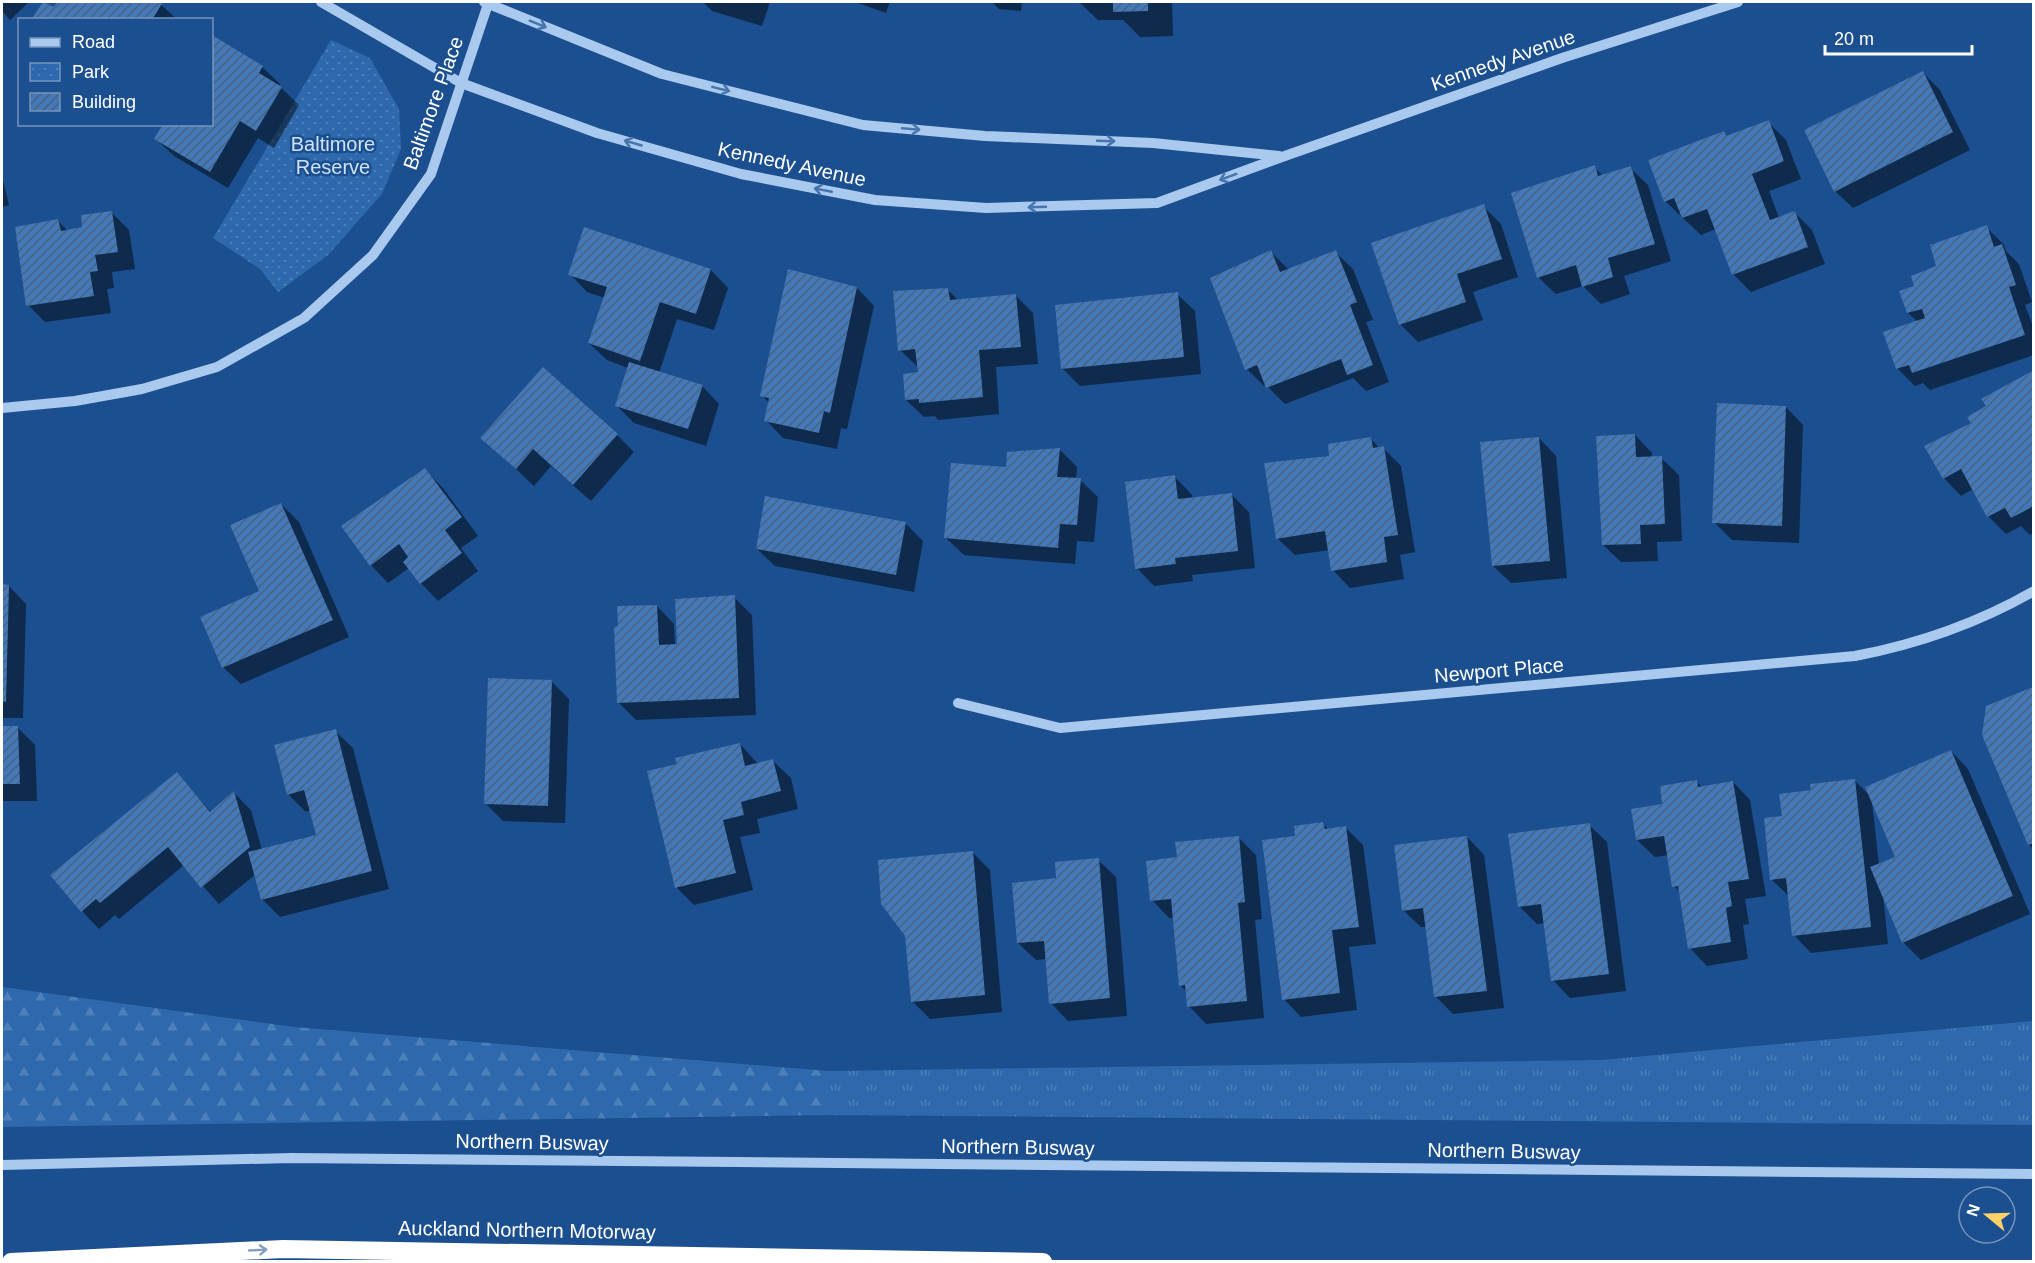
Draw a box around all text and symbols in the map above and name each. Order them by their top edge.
legend [18,18,213,126]
scale bar [1825,18,1972,56]
one-way arrow [528,19,546,30]
street label: Kennedy Avenue [1428,25,1578,95]
text: 20 m [1834,29,1874,49]
text: Road [72,32,115,52]
street label: Baltimore Place [399,33,467,173]
text: Park [72,62,110,82]
one-way arrow [711,84,730,96]
text: Building [72,92,136,112]
one-way arrow [901,124,921,135]
park label: Baltimore Reserve [291,133,375,178]
one-way arrow [1096,135,1116,146]
one-way arrow [624,137,643,149]
street label: Kennedy Avenue [716,138,868,190]
one-way arrow [1219,172,1237,183]
one-way arrow [813,184,833,195]
one-way arrow [1028,201,1048,212]
street label: Newport Place [1433,653,1565,687]
street label: Northern Busway [455,1130,609,1154]
street label: Northern Busway [941,1135,1095,1159]
street label: Northern Busway [1427,1139,1581,1163]
north arrow [1957,1185,2017,1245]
text: N [1963,1202,1983,1219]
street label: Auckland Northern Motorway [398,1217,656,1243]
one-way arrow [247,1245,267,1256]

